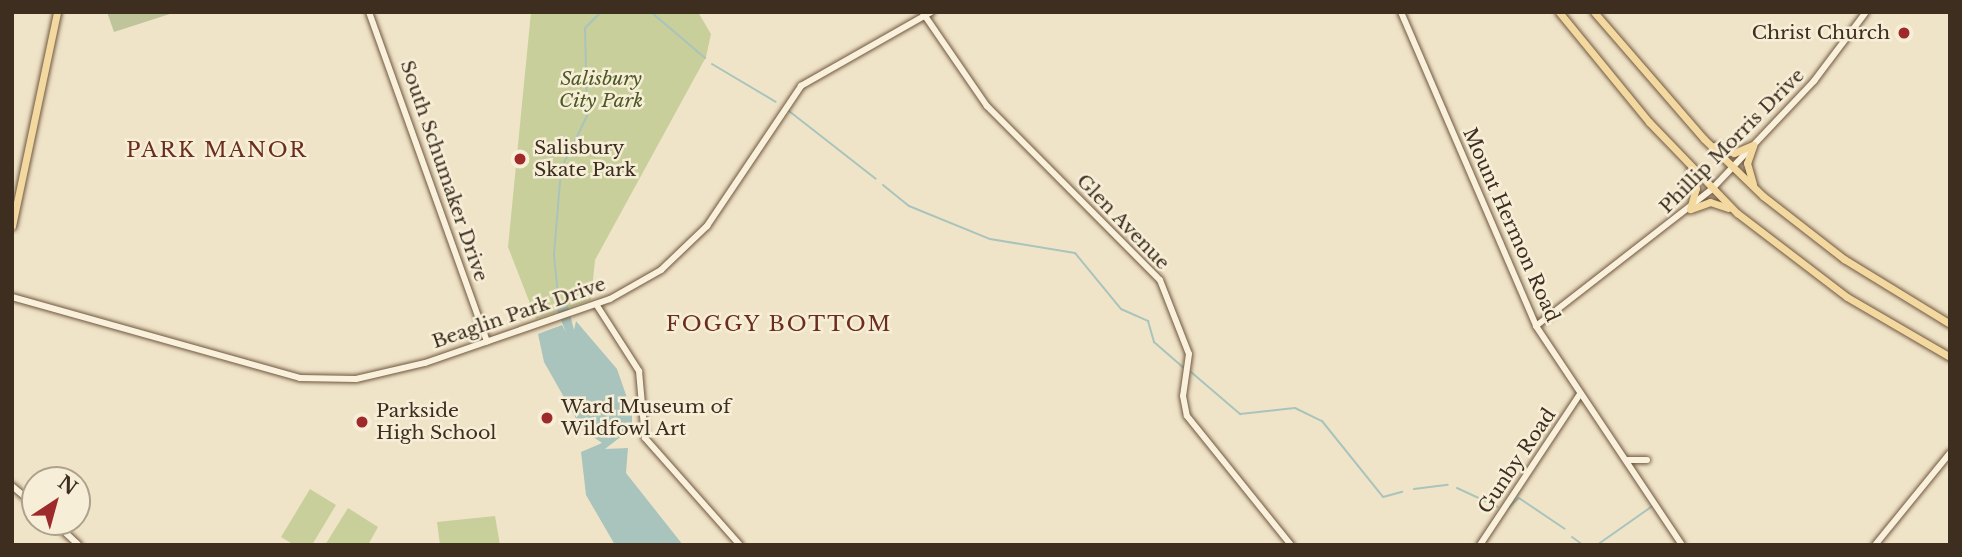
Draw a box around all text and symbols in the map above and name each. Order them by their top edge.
place label: Christ Church [1752,22,1890,44]
marker: Christ Church [1896,25,1912,41]
street label: South Schumaker Drive [395,57,493,285]
street label: Phillip Morris Drive [1655,64,1809,218]
park label: Salisbury City Park [559,68,643,112]
street label: Mount Hermon Road [1458,124,1564,326]
district label: PARK MANOR [127,137,307,163]
place label: Salisbury Skate Park [534,137,636,181]
marker: Salisbury Skate Park [512,151,528,167]
street label: Glen Avenue [1072,169,1174,275]
street label: Beaglin Park Drive [429,273,609,353]
district label: FOGGY BOTTOM [667,311,891,337]
place label: Ward Museum of Wildfowl Art [561,396,731,440]
place label: Parkside High School [376,400,496,444]
street label: Gunby Road [1473,404,1561,518]
marker: Ward Museum of Wildfowl Art [539,410,555,426]
marker: Parkside High School [354,414,370,430]
north arrow [21,466,91,536]
text: N [53,471,81,500]

